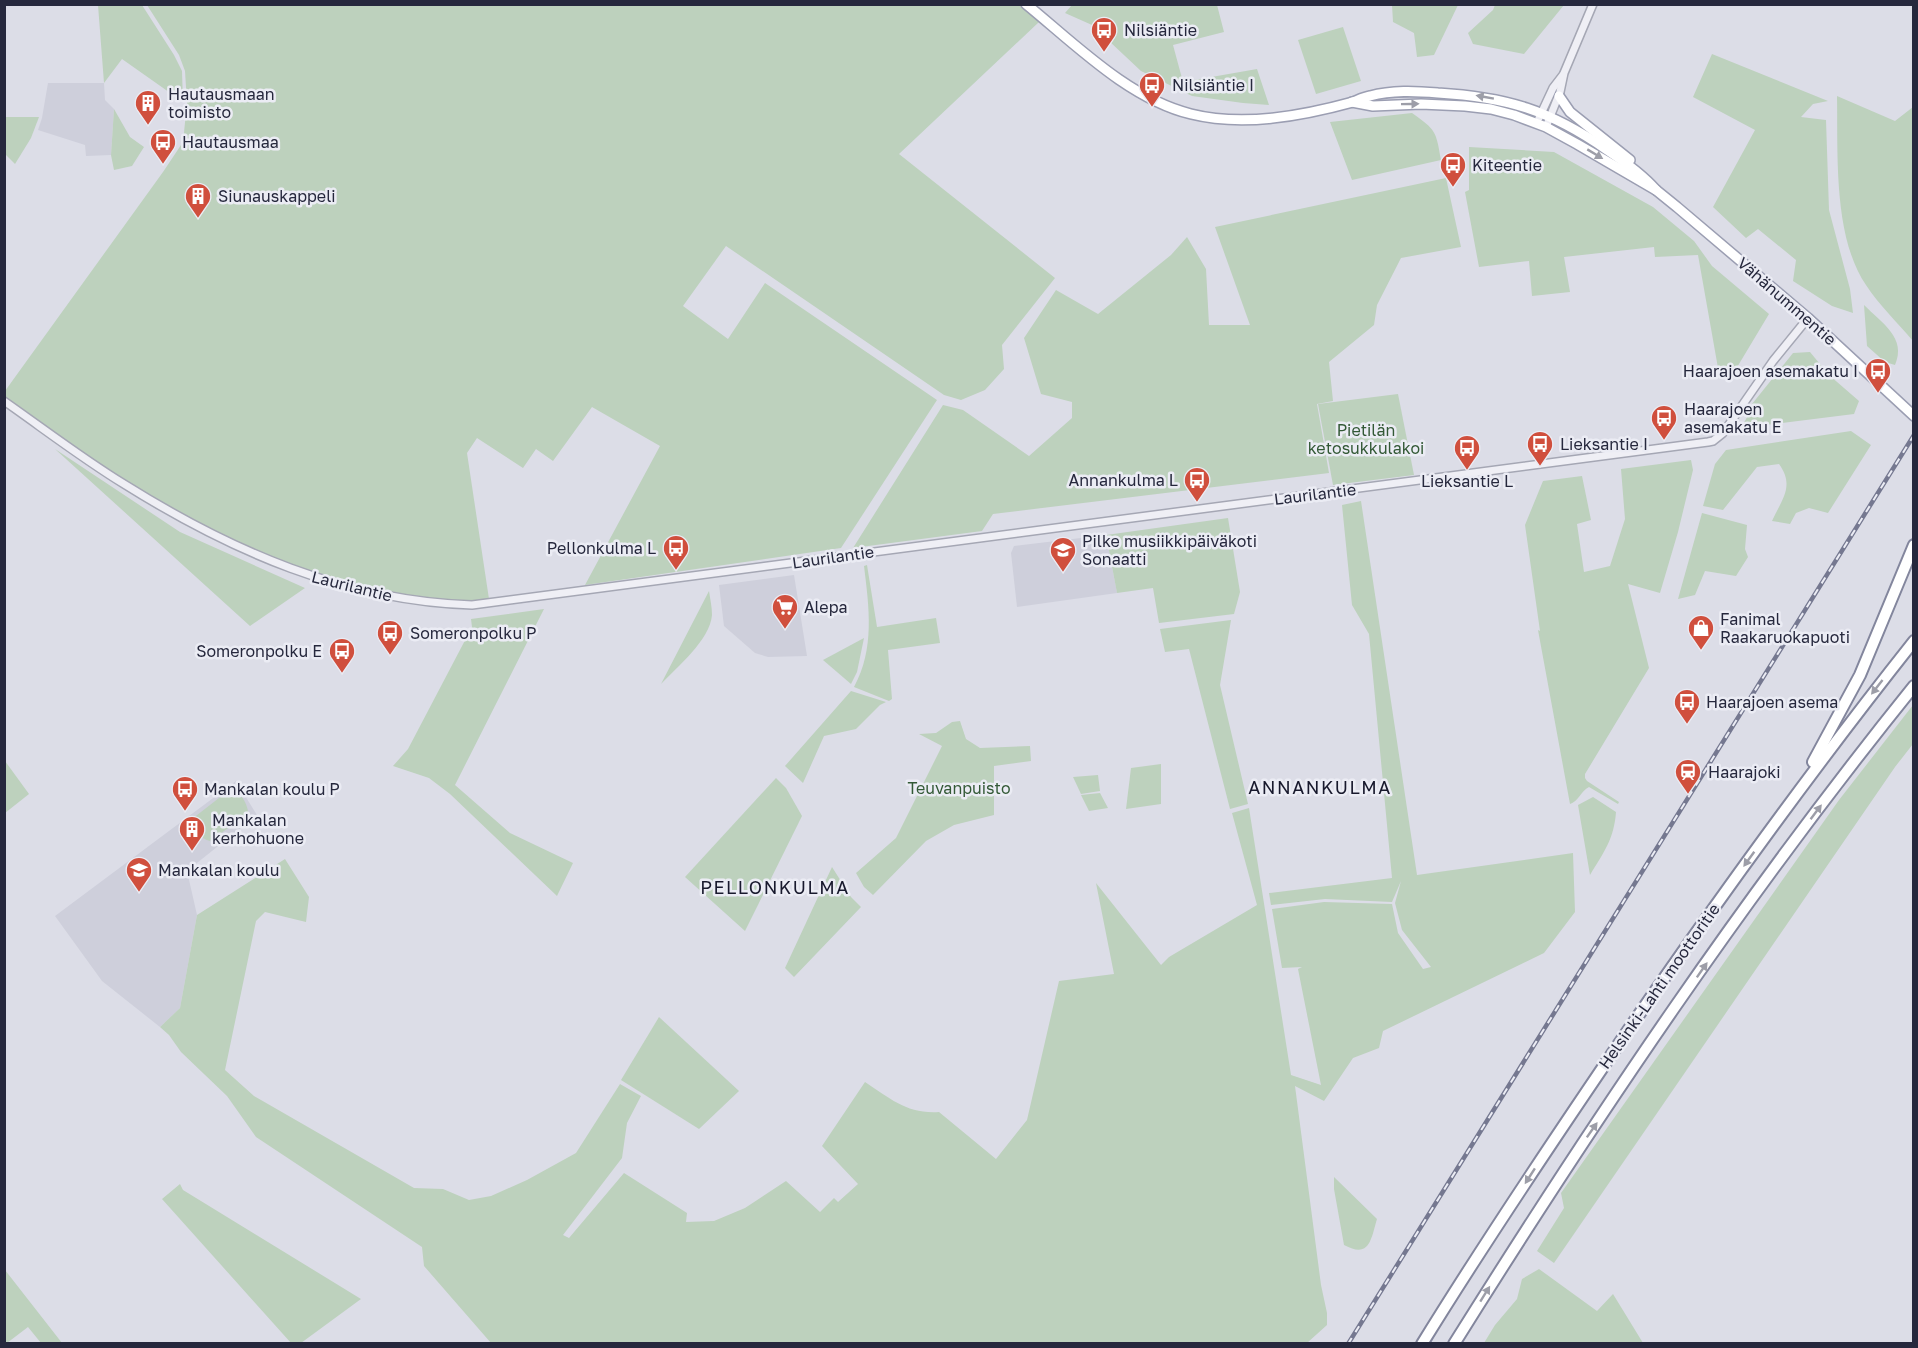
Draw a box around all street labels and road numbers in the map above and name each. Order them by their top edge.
street label: Vähänummentie [1733,253,1841,349]
street label: Laurilantie [1273,479,1357,509]
street label: Laurilantie [791,541,875,573]
street label: Laurilantie [310,566,394,606]
street label: Helsinki-Lahti moottoritie [1594,899,1724,1073]

